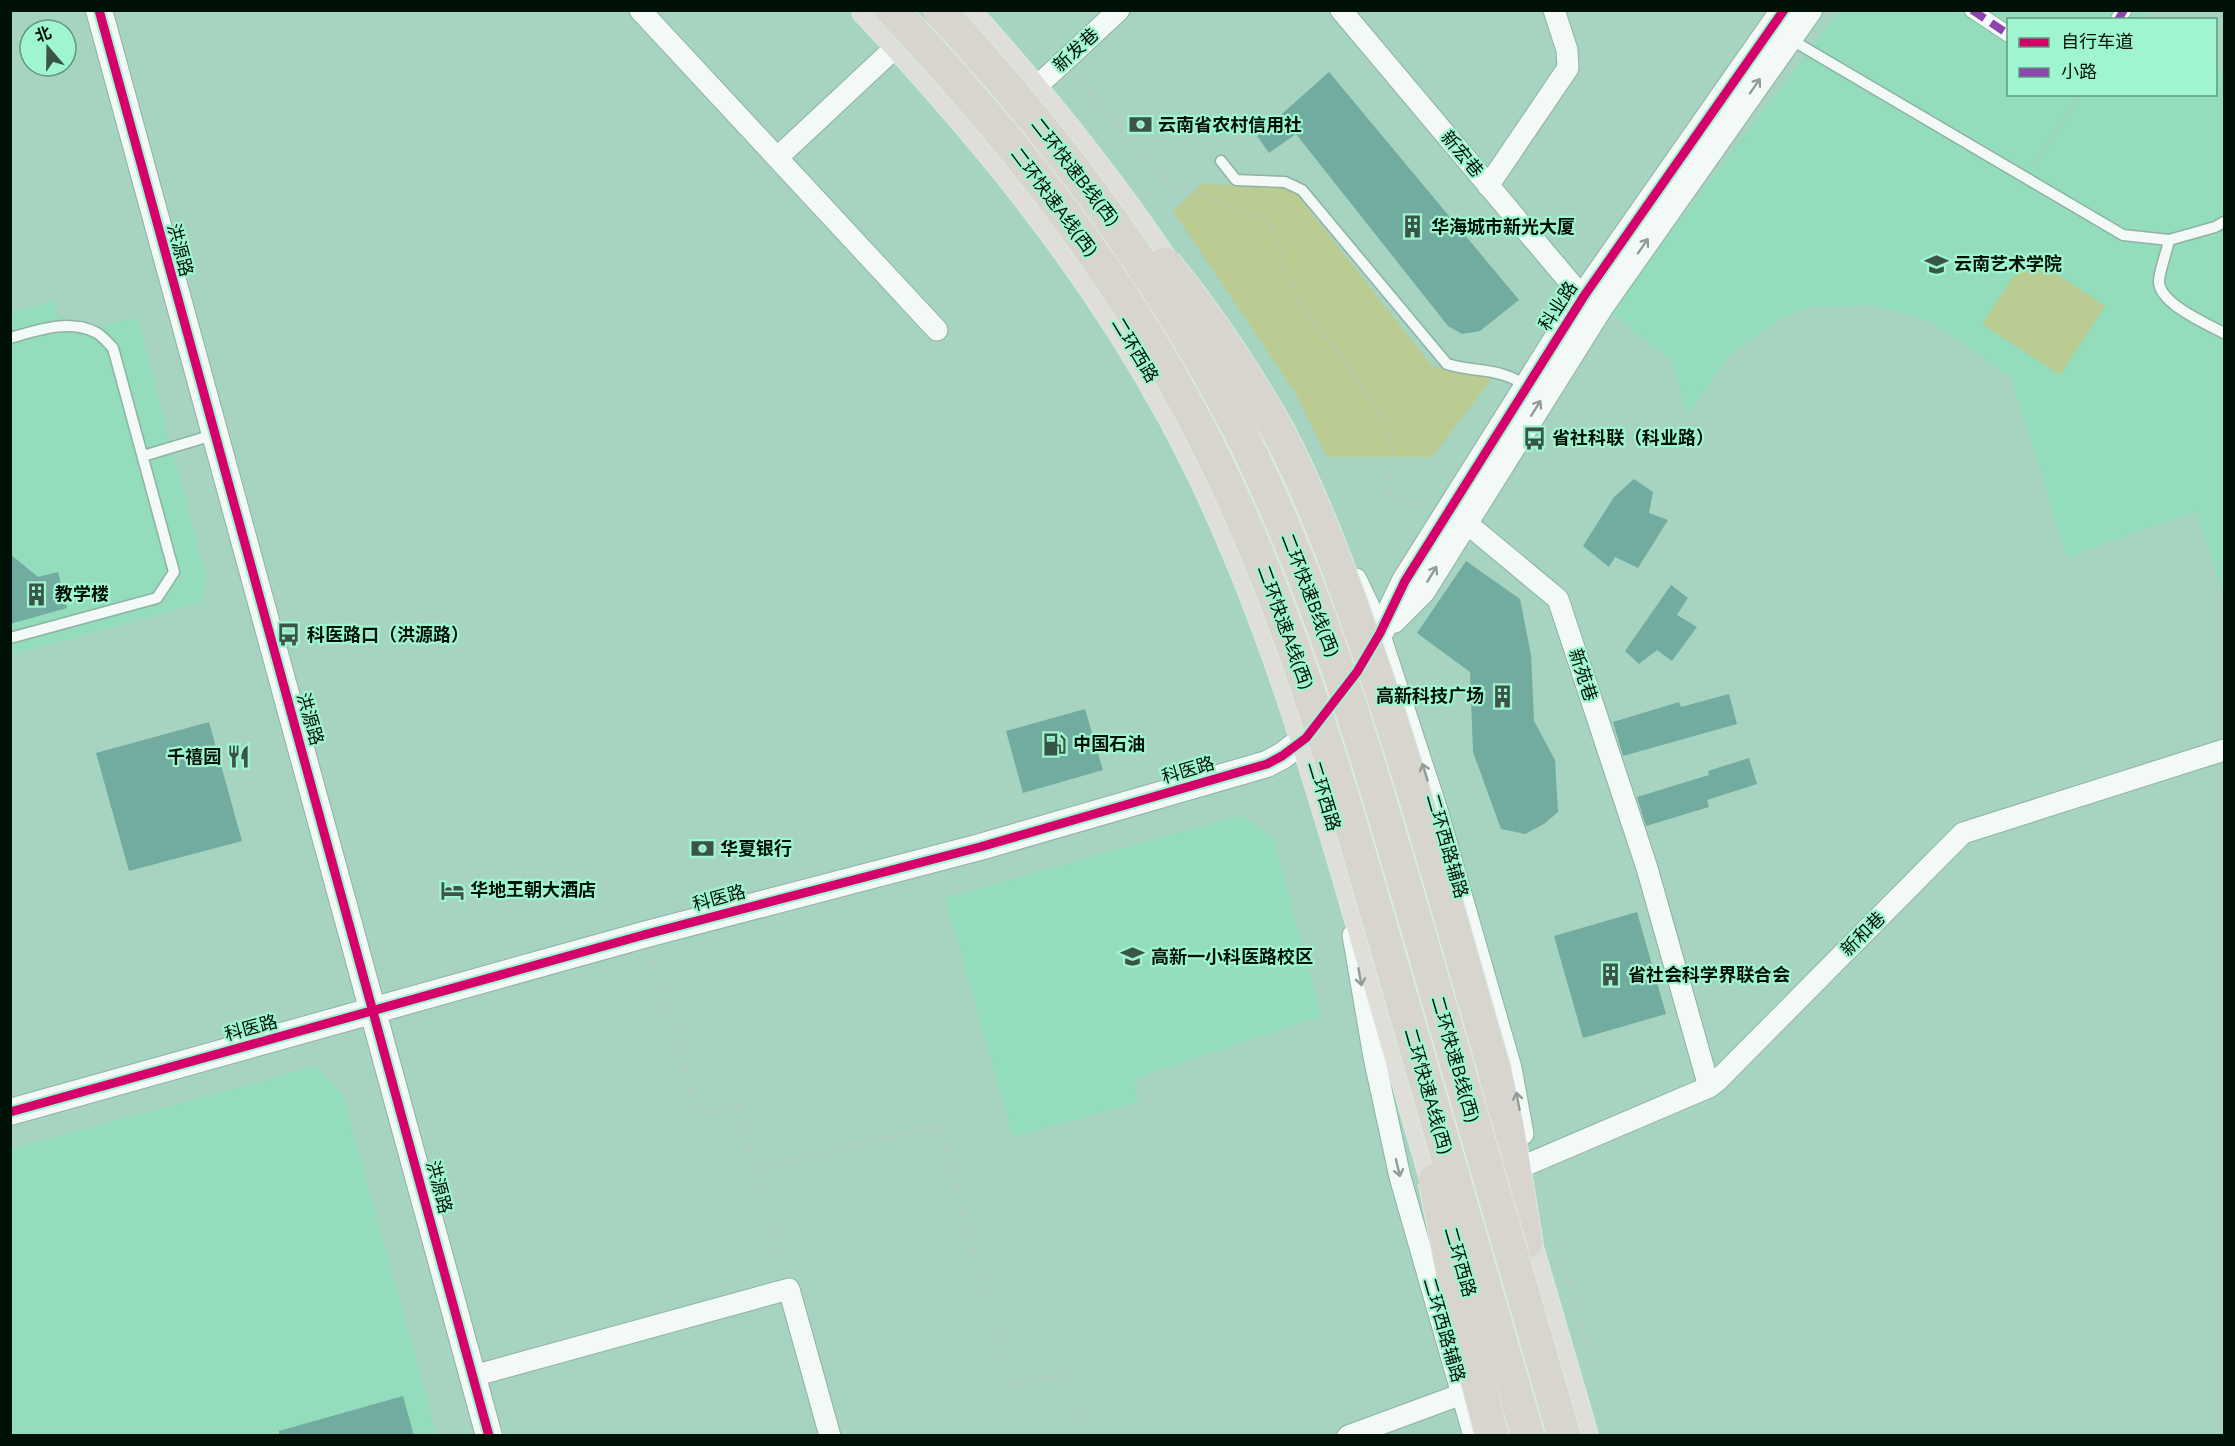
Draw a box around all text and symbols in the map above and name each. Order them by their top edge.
north arrow [18,18,78,78]
legend [2007,18,2217,96]
text: 北 [32,21,54,47]
street label: 新发巷 [1047,22,1103,76]
text: 自行车道 [2061,29,2133,53]
text: 小路 [2061,59,2097,83]
one-way arrow [1749,79,1762,95]
bank icon: 云南省农村信用社 [1127,112,1153,138]
place label: 云南省农村信用社 [1158,112,1302,136]
street label: 二环快速B线(西) [1026,113,1125,230]
street label: 新宏巷 [1436,125,1489,182]
street label: 二环快速A线(西) [1006,142,1104,261]
building icon: 华海城市新光大厦 [1400,214,1426,240]
place label: 华海城市新光大厦 [1431,214,1575,238]
street label: 洪源路 [162,221,200,279]
one-way arrow [1637,238,1649,254]
school or university icon: 云南艺术学院 [1923,251,1949,277]
place label: 云南艺术学院 [1954,251,2062,275]
street label: 科业路 [1532,276,1582,335]
street label: 二环西路 [1107,312,1165,387]
one-way arrow [1529,400,1542,417]
bus stop icon: 省社科联（科业路） [1521,425,1547,451]
place label: 省社科联（科业路） [1552,425,1714,449]
street label: 二环快速B线(西) [1276,530,1345,660]
street label: 二环快速A线(西) [1252,561,1319,692]
one-way arrow [1427,566,1439,583]
building icon: 教学楼 [24,581,50,607]
place label: 教学楼 [55,581,109,605]
bus stop icon: 科医路口（洪源路） [276,622,302,648]
place label: 科医路口（洪源路） [307,622,469,646]
street label: 新苑巷 [1564,645,1604,704]
place label: 高新科技广场 [1376,683,1484,707]
building icon: 高新科技广场 [1489,683,1515,709]
street label: 洪源路 [292,689,330,748]
fuel station icon: 中国石油 [1042,731,1068,757]
place label: 中国石油 [1073,731,1145,755]
place label: 千禧园 [167,744,221,768]
restaurant icon: 千禧园 [226,744,252,770]
street label: 科医路 [1158,750,1217,788]
street label: 二环西路 [1303,758,1347,834]
one-way arrow [1419,763,1430,782]
street label: 二环西路辅路 [1422,791,1474,901]
bank icon: 华夏银行 [689,836,715,862]
place label: 华夏银行 [720,836,792,860]
hotel icon: 华地王朝大酒店 [439,877,465,903]
place label: 华地王朝大酒店 [470,877,596,901]
street label: 科医路 [690,878,748,916]
street label: 新和巷 [1835,906,1890,961]
school or university icon: 高新一小科医路校区 [1120,944,1146,970]
place label: 高新一小科医路校区 [1151,944,1313,968]
building icon: 省社会科学界联合会 [1597,962,1623,988]
place label: 省社会科学界联合会 [1628,962,1790,986]
one-way arrow [1355,967,1366,986]
street label: 二环快速B线(西) [1426,993,1485,1125]
street label: 科医路 [222,1008,280,1046]
street label: 二环快速A线(西) [1400,1025,1458,1157]
one-way arrow [1513,1091,1524,1111]
street label: 洪源路 [421,1158,459,1216]
one-way arrow [1393,1158,1404,1178]
street label: 二环西路 [1440,1224,1482,1300]
street label: 二环西路辅路 [1419,1275,1471,1385]

